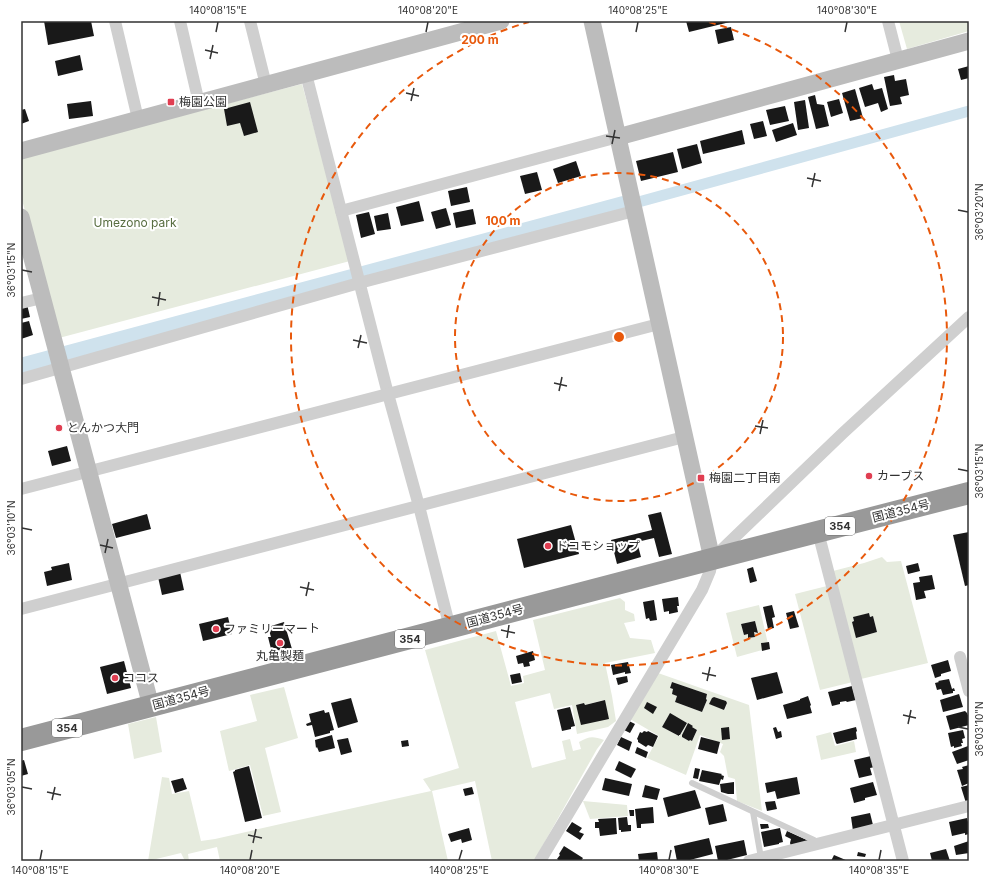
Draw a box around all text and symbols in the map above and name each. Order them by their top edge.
text: 140°08'15"E [189,4,247,16]
text: 140°08'20"E [398,4,458,16]
text: 140°08'25"E [608,4,668,16]
text: 140°08'30"E [817,4,877,16]
text: 200 m [461,32,499,47]
place label: 梅園公園 [179,94,227,109]
marker: 梅園公園 [166,97,176,107]
text: 36°03'20"N [973,183,985,241]
text: 100 m [485,213,521,228]
park label: Umezono park [93,215,177,230]
text: 36°03'15"N [5,243,17,297]
centre of rings [612,330,626,344]
place label: とんかつ大門 [67,420,139,435]
marker: とんかつ大門 [54,423,64,433]
text: 36°03'15"N [973,444,985,498]
place label: カーブス [877,468,924,483]
place label: 梅園二丁目南 [709,470,781,485]
marker: カーブス [864,471,874,481]
marker: 梅園二丁目南 [696,473,706,483]
street label: 国道354号 [871,496,931,525]
text: 36°03'10"N [5,501,17,556]
road number: 354 [825,517,855,535]
place label: ドコモショップ [556,538,640,553]
marker: ドコモショップ [543,541,553,551]
street label: 国道354号 [465,601,525,630]
place label: ファミリーマート [224,621,320,636]
marker: ファミリーマート [211,624,221,634]
road number: 354 [395,630,425,648]
marker: 丸亀製麺 [275,638,285,648]
place label: 丸亀製麺 [256,648,304,663]
place label: ココス [123,670,159,685]
marker: ココス [110,673,120,683]
street label: 国道354号 [151,683,211,712]
text: 36°03'10"N [973,702,985,757]
road number: 354 [52,719,82,737]
text: 36°03'05"N [5,759,17,816]
text: 140°08'15"E [11,864,69,876]
text: 140°08'20"E [220,864,280,876]
text: 140°08'25"E [429,864,489,876]
text: 140°08'30"E [639,864,699,876]
text: 140°08'35"E [849,864,909,876]

